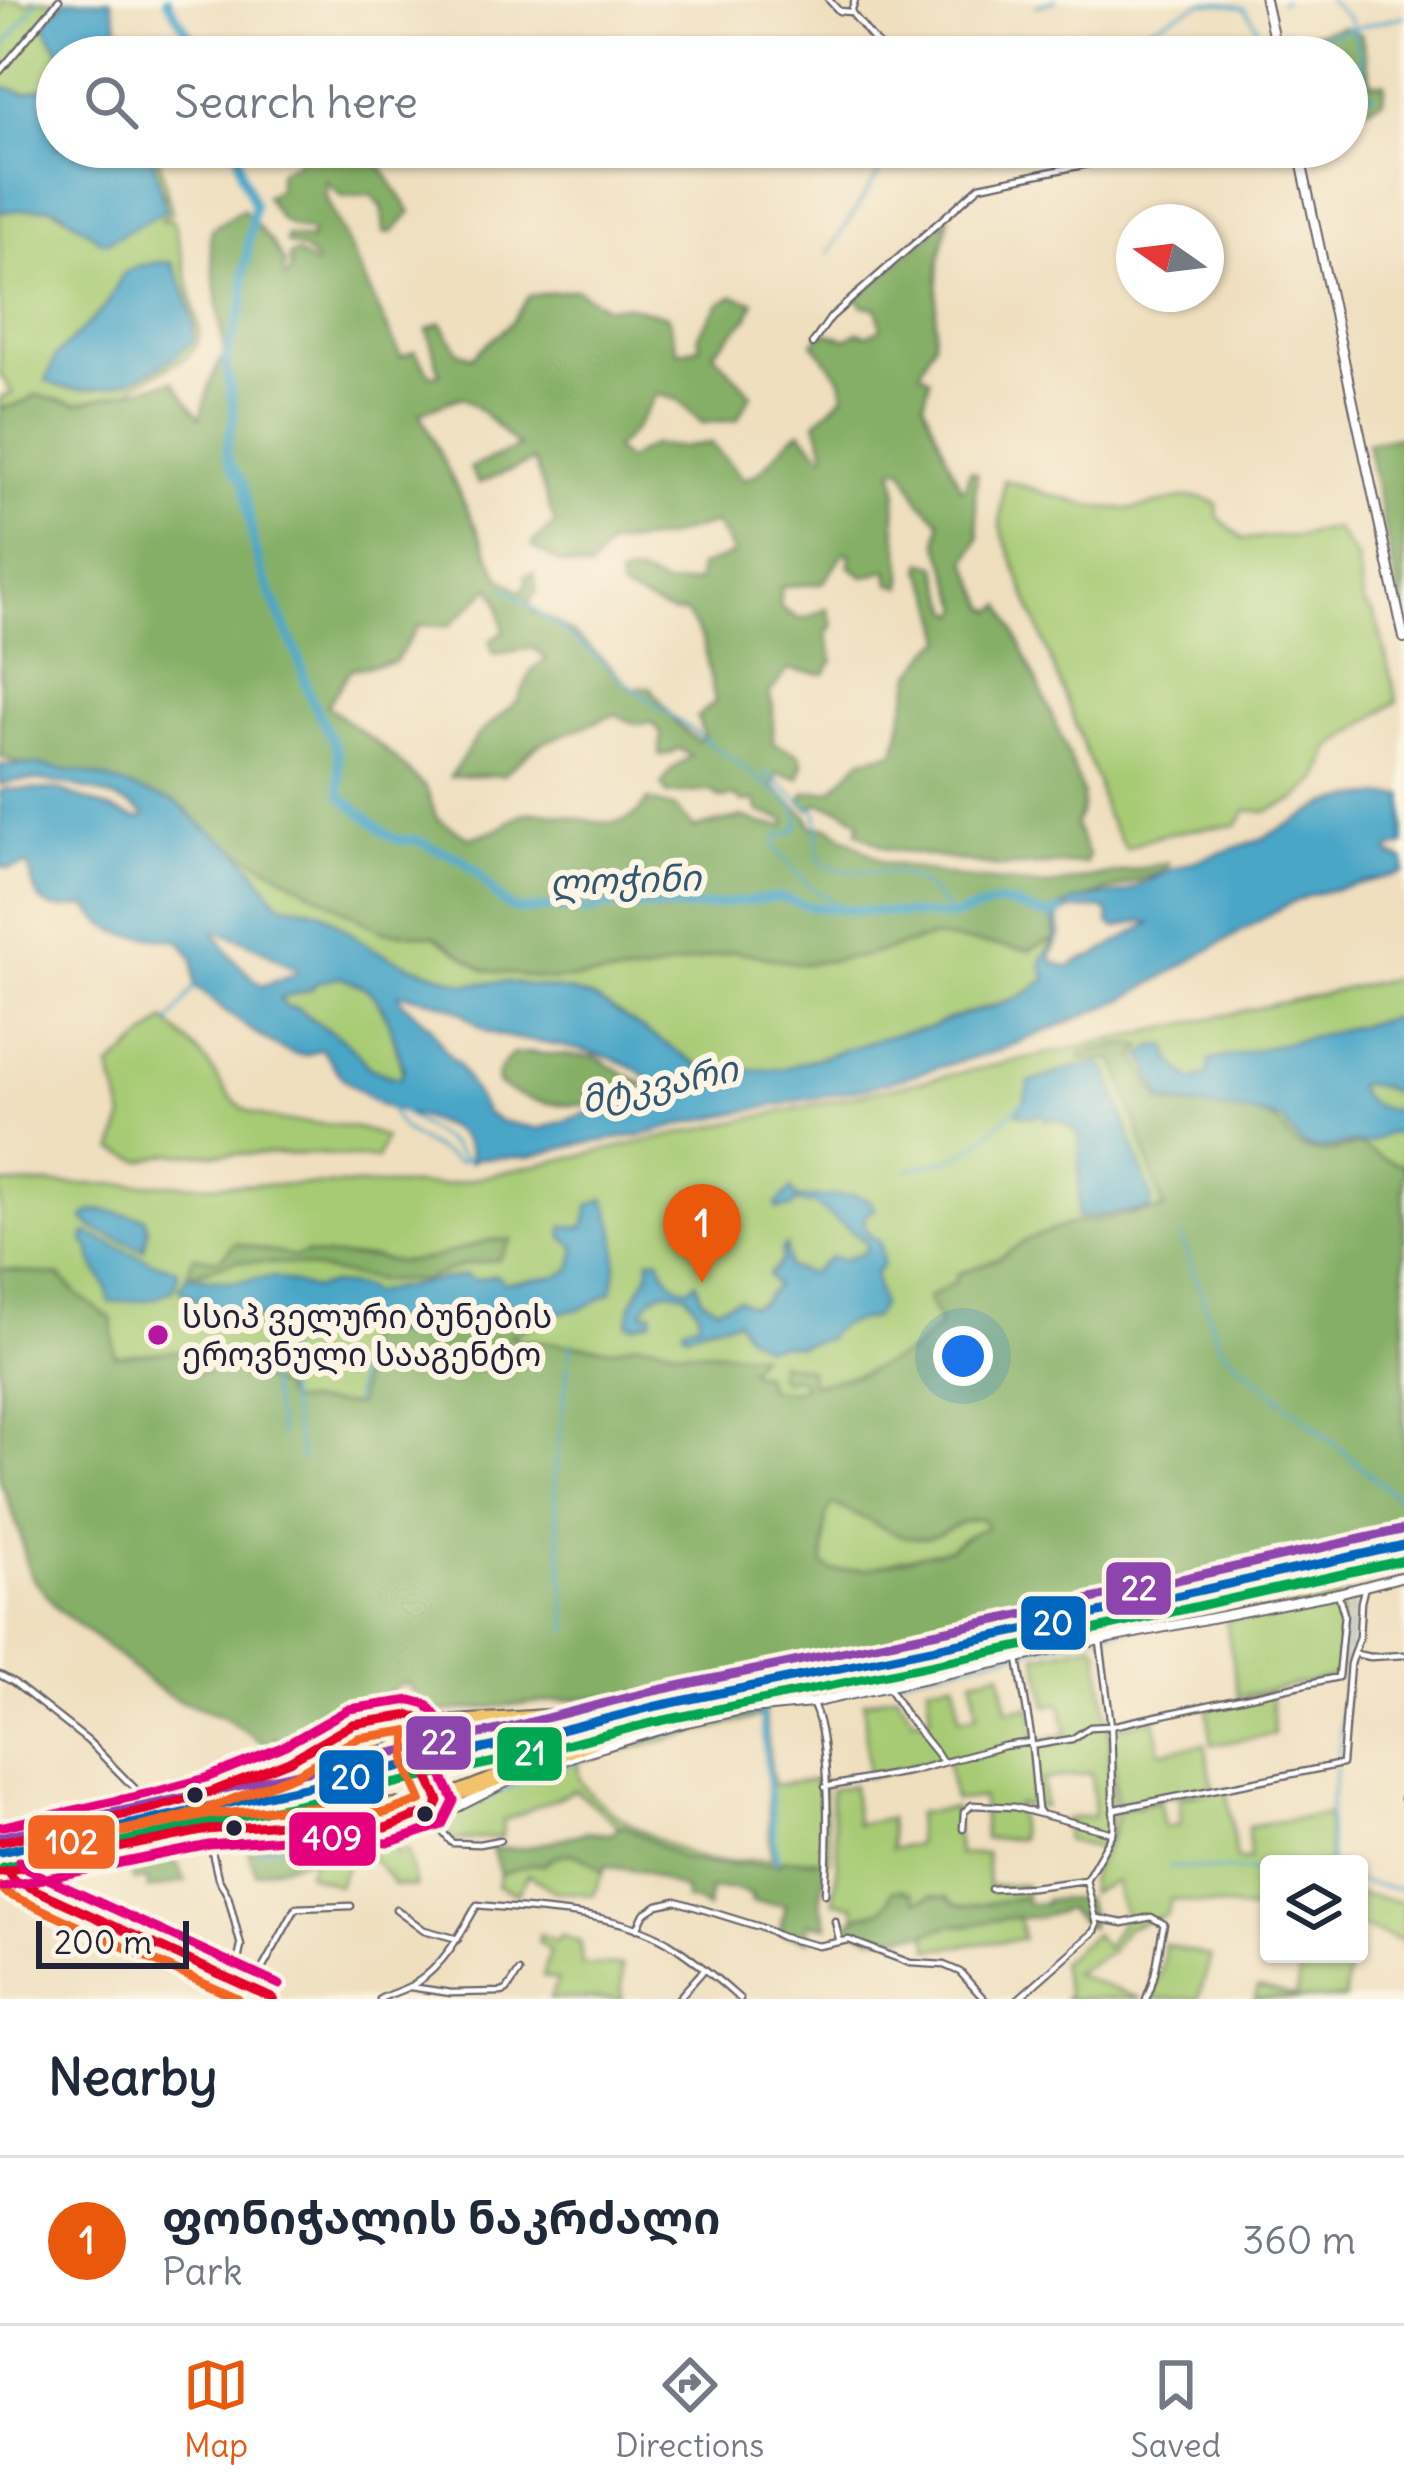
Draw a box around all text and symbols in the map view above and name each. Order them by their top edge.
search box [36,36,1368,168]
icon: search [78,69,144,135]
text: Search here [174,74,418,130]
north arrow [1116,204,1224,312]
water label: ლოჭინი [548,855,703,906]
water label: მტკვარი [577,1046,743,1123]
pin: 1 [663,1184,741,1283]
place label: სსიპ ველური ბუნების ეროვნული სააგენტო [182,1295,552,1375]
marker: სსიპ ველური ბუნების ეროვნული სააგენტო [145,1322,171,1348]
your location [933,1326,993,1386]
line badge: 22 [1104,1560,1173,1617]
text: 22 [1121,1567,1157,1609]
line badge: 20 [1019,1594,1088,1652]
text: 20 [1033,1602,1073,1644]
line badge: 22 [404,1714,473,1772]
text: 22 [421,1721,457,1763]
line badge: 21 [495,1725,564,1783]
text: 21 [514,1732,546,1774]
line badge: 20 [317,1748,386,1806]
text: 20 [331,1756,371,1798]
unlabelled marker [184,1784,206,1806]
unlabelled marker [414,1803,436,1825]
line badge: 409 [287,1810,378,1868]
line badge: 102 [26,1813,117,1871]
unlabelled marker [223,1817,245,1839]
text: 409 [302,1817,362,1859]
text: 102 [46,1821,98,1863]
map controls [1260,1855,1368,1963]
button: layers [1260,1855,1368,1963]
scale bar [36,1915,189,1968]
text: 200 m [54,1921,152,1963]
text: Nearby [48,2045,217,2109]
text: ფონიჭალის ნაკრძალი [162,2190,720,2246]
text: 1 [79,2216,95,2265]
text: 360 m [1242,2216,1356,2265]
text: Park [162,2247,243,2296]
tab: Map [183,2352,249,2466]
tab: Directions [615,2352,764,2466]
tab: Saved [1131,2352,1221,2466]

